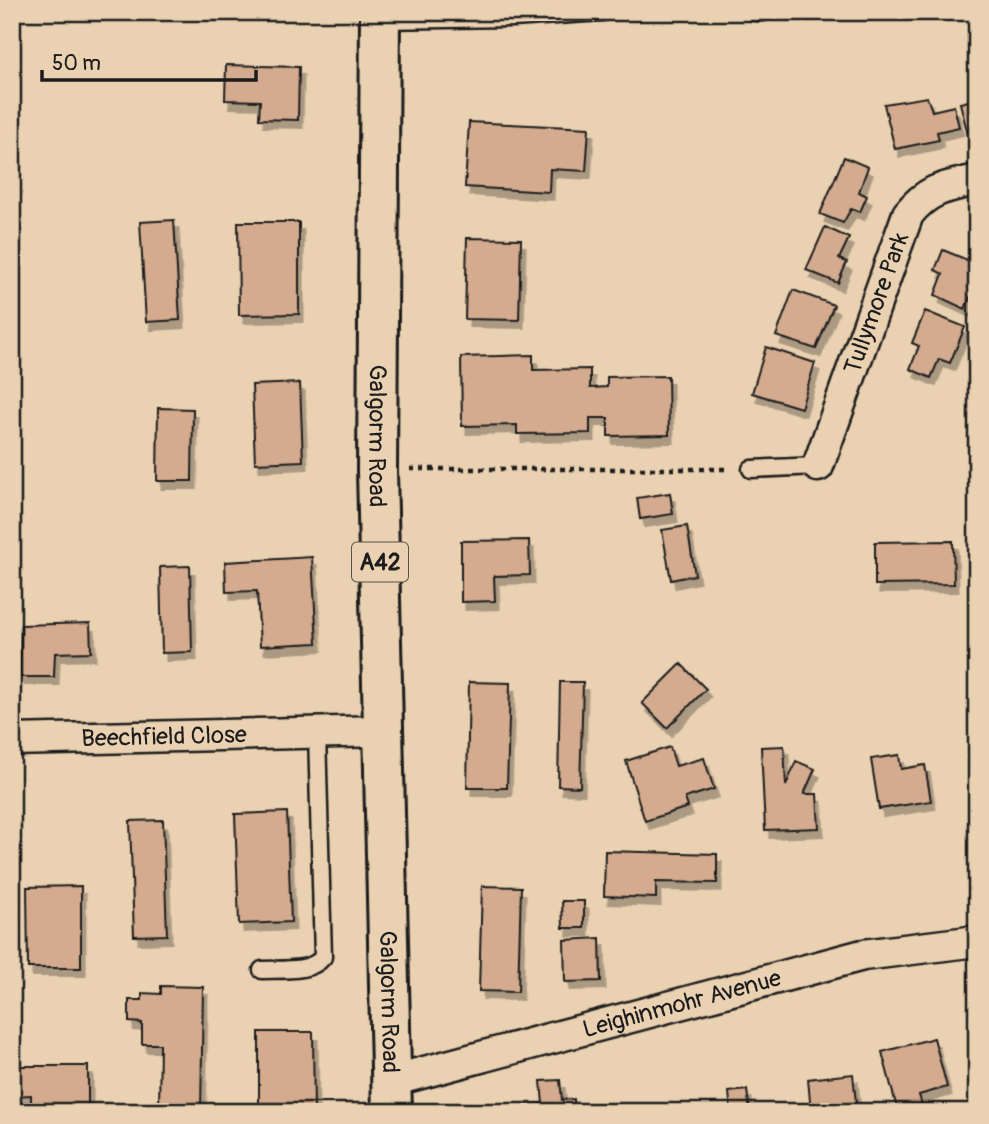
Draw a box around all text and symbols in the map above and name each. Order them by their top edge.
scale bar [42,38,256,82]
text: 50 m [52,50,101,77]
street label: Tullymore Park [838,229,915,378]
street label: Galgorm Road [362,365,392,508]
road number: A42 [352,542,408,582]
street label: Beechfield Close [81,720,247,753]
street label: Galgorm Road [373,930,405,1073]
street label: Leighinmohr Avenue [580,963,784,1044]

